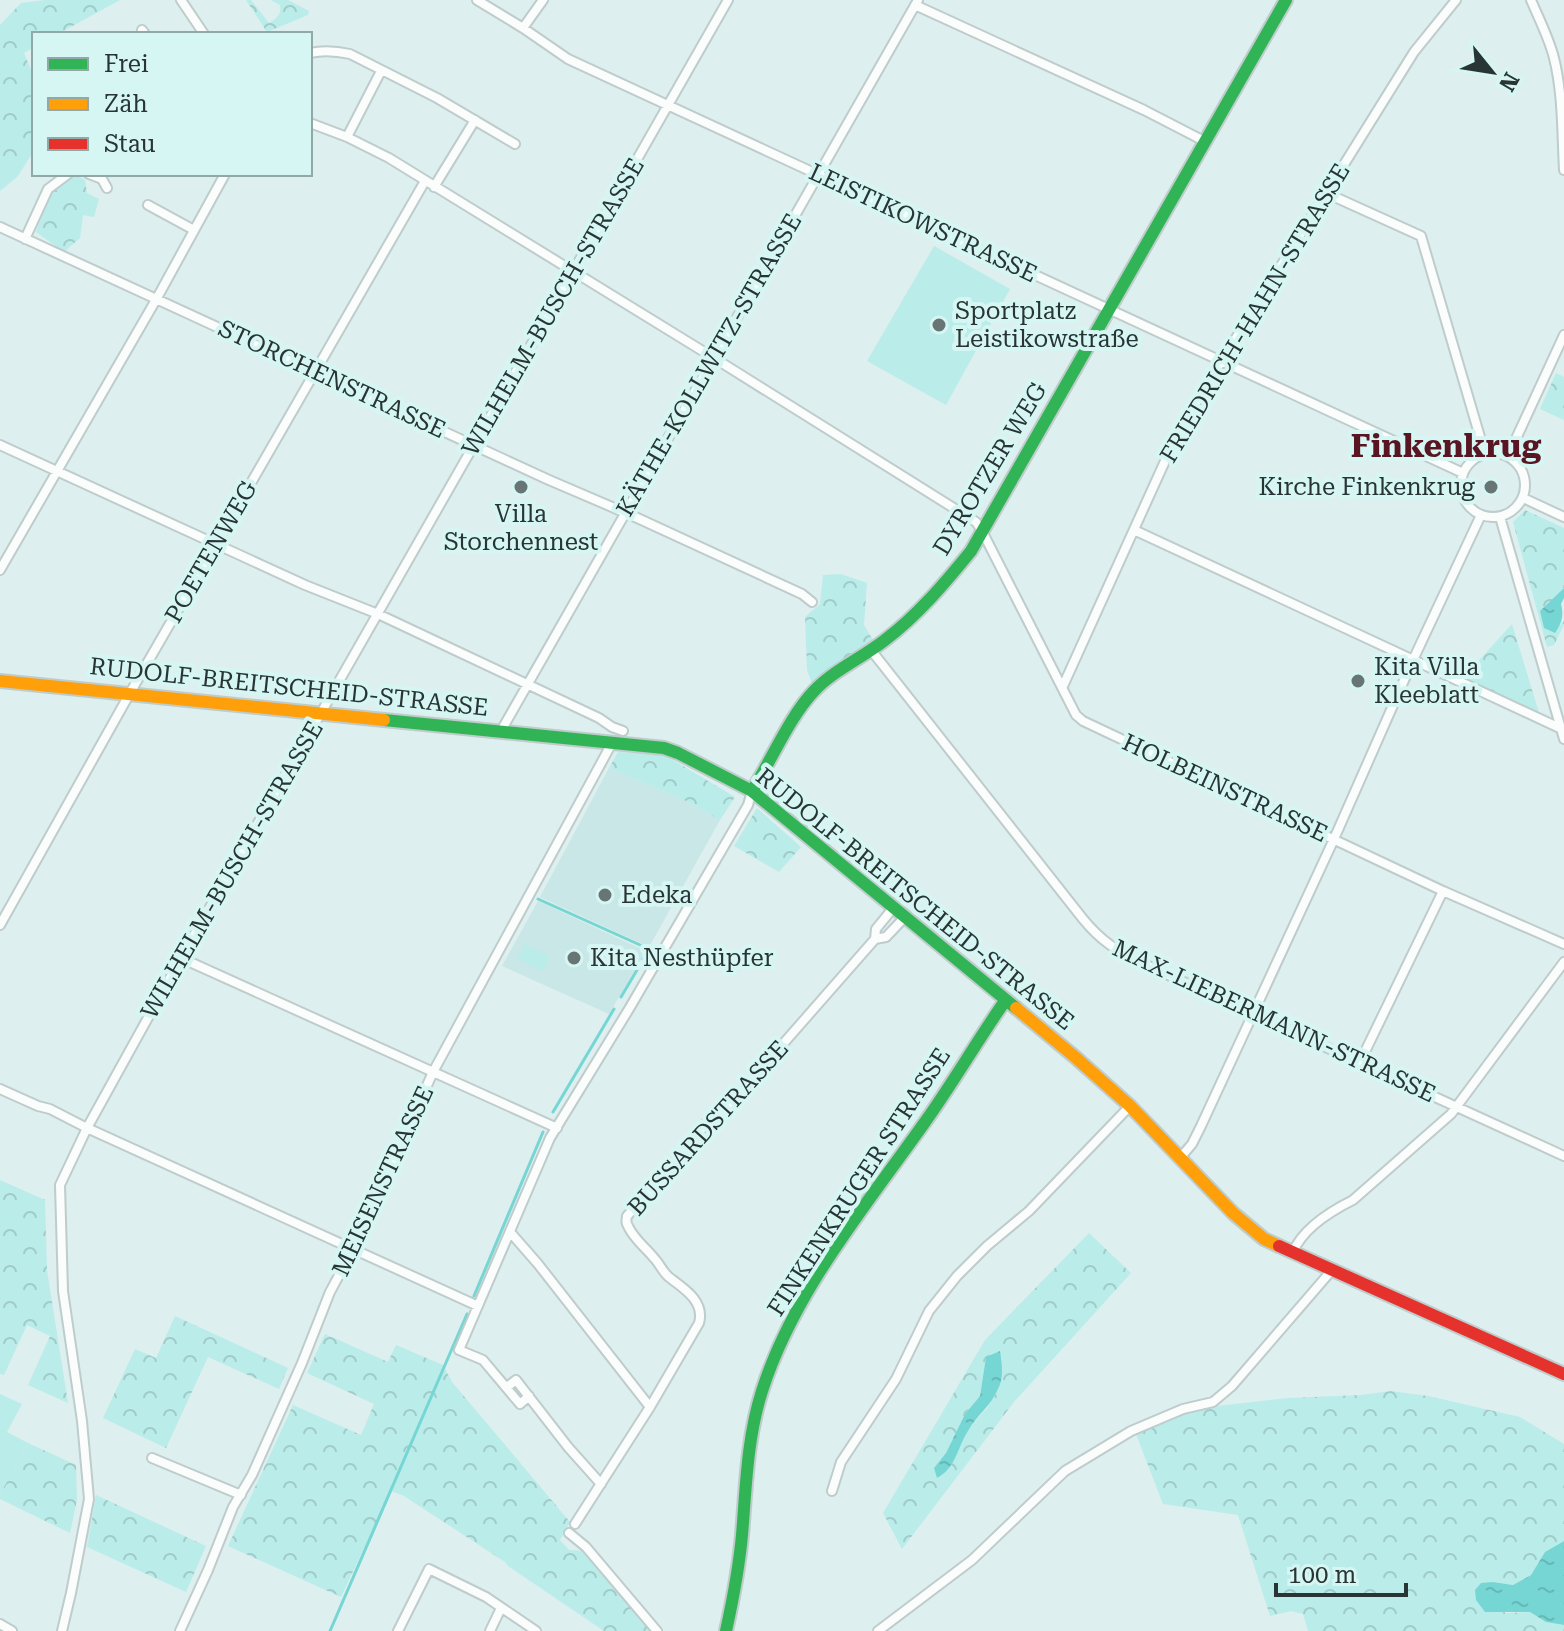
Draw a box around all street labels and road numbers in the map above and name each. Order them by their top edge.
street label: WILHELM-BUSCH-STRASSE [456,153,650,461]
street label: LEISTIKOWSTRASSE [805,158,1041,288]
street label: FRIEDRICH-HAHN-STRASSE [1154,158,1356,468]
street label: KÄTHE-KOLLWITZ-STRASSE [610,208,807,521]
street label: STORCHENSTRASSE [214,314,450,444]
street label: DYROTZER WEG [927,377,1053,560]
street label: POETENWEG [159,476,263,628]
street label: RUDOLF-BREITSCHEID-STRASSE [88,652,490,722]
street label: WILHELM-BUSCH-STRASSE [135,716,329,1024]
street label: HOLBEINSTRASSE [1118,728,1332,848]
street label: RUDOLF-BREITSCHEID-STRASSE [751,762,1079,1036]
street label: MAX-LIEBERMANN-STRASSE [1108,934,1440,1108]
street label: BUSSARDSTRASSE [622,1035,794,1221]
street label: FINKENKRUGER STRASSE [762,1043,956,1321]
street label: MEISENSTRASSE [327,1081,439,1281]

